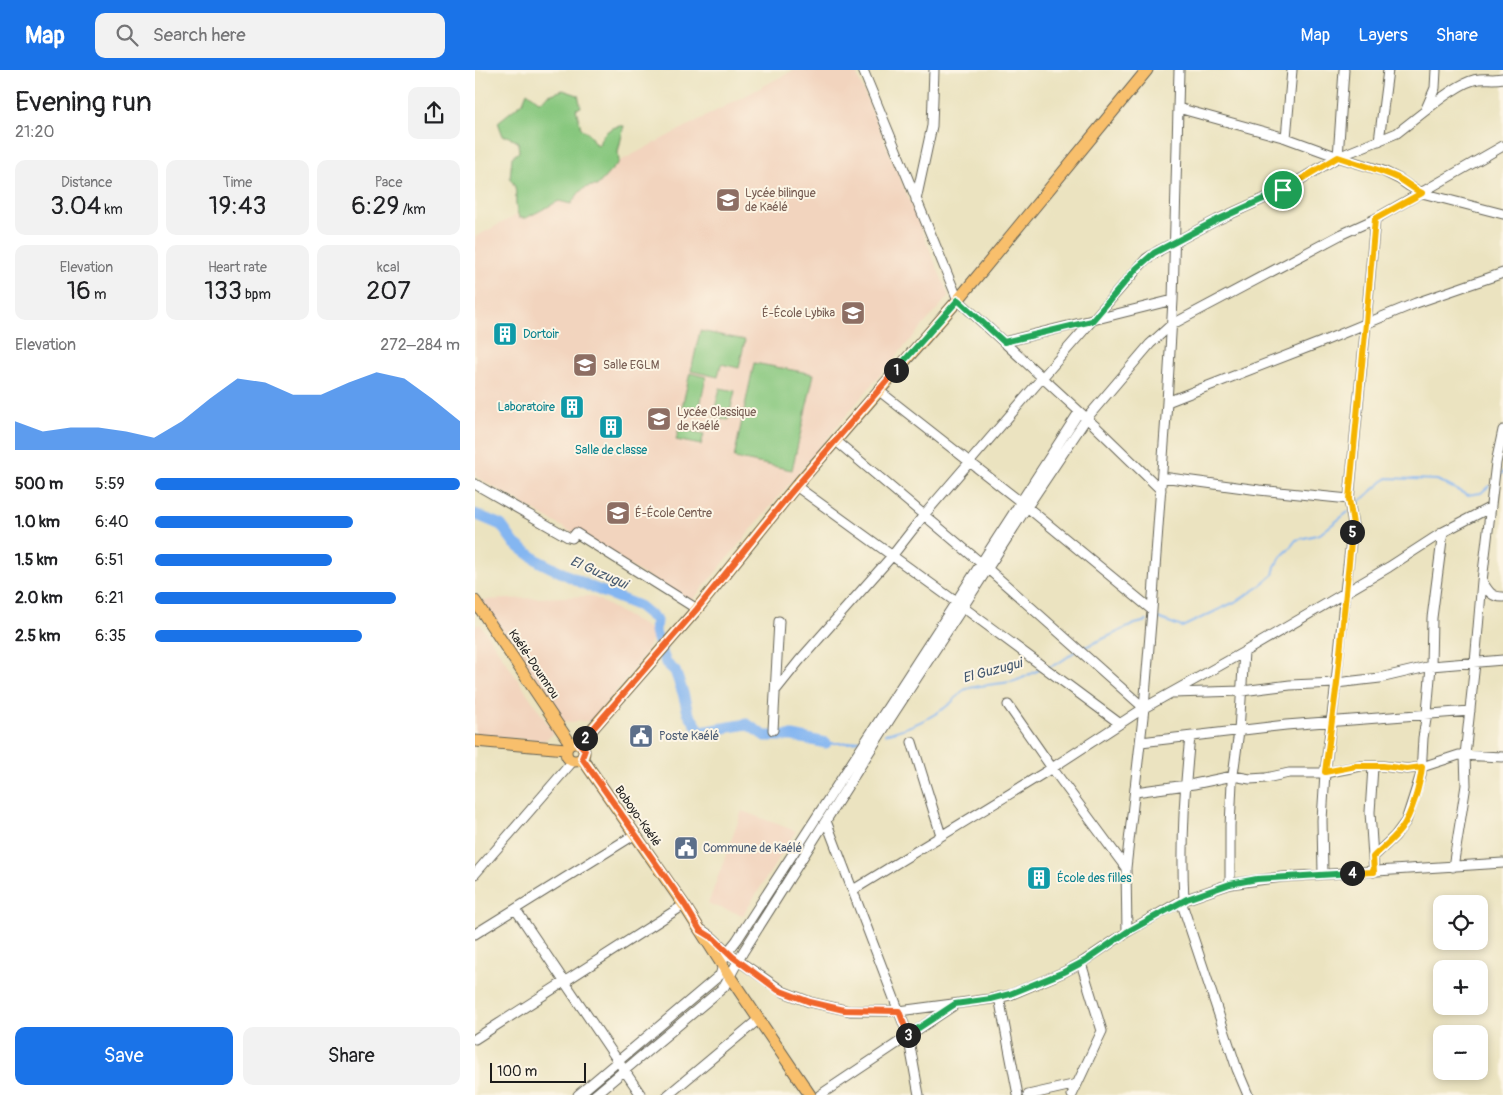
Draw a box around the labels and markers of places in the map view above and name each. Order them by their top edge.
pin [1262,169,1304,211]
place label: Lycée bilingue de Kaélé [745,186,816,215]
school or university icon: Lycée bilingue de Kaélé [715,187,741,213]
school or university icon: É-École Lybika [840,300,866,326]
place label: É-École Lybika [762,305,835,321]
building icon: Dortoir [492,321,518,347]
place label: Dortoir [523,327,560,342]
school or university icon: Salle EGLM [572,352,598,378]
place label: Salle EGLM [603,358,660,373]
pin: 1 [883,358,909,382]
building icon: Laboratoire [559,394,585,420]
place label: Laboratoire [497,400,555,415]
place label: Lycée Classique de Kaélé [677,405,756,434]
school or university icon: Lycée Classique de Kaélé [646,406,672,432]
building icon: Salle de classe [598,414,624,440]
place label: Salle de classe [575,443,647,458]
school or university icon: É-École Centre [605,500,631,526]
place label: É-École Centre [635,505,712,521]
pin: 5 [1339,520,1365,544]
public building icon: Poste Kaélé [628,723,654,749]
pin: 2 [573,726,597,750]
place label: Poste Kaélé [659,729,719,744]
public building icon: Commune de Kaélé [673,835,699,861]
place label: Commune de Kaélé [703,841,802,856]
pin: 4 [1339,860,1365,886]
building icon: École des filles [1026,865,1052,891]
place label: École des filles [1057,870,1132,886]
pin: 3 [895,1022,921,1048]

